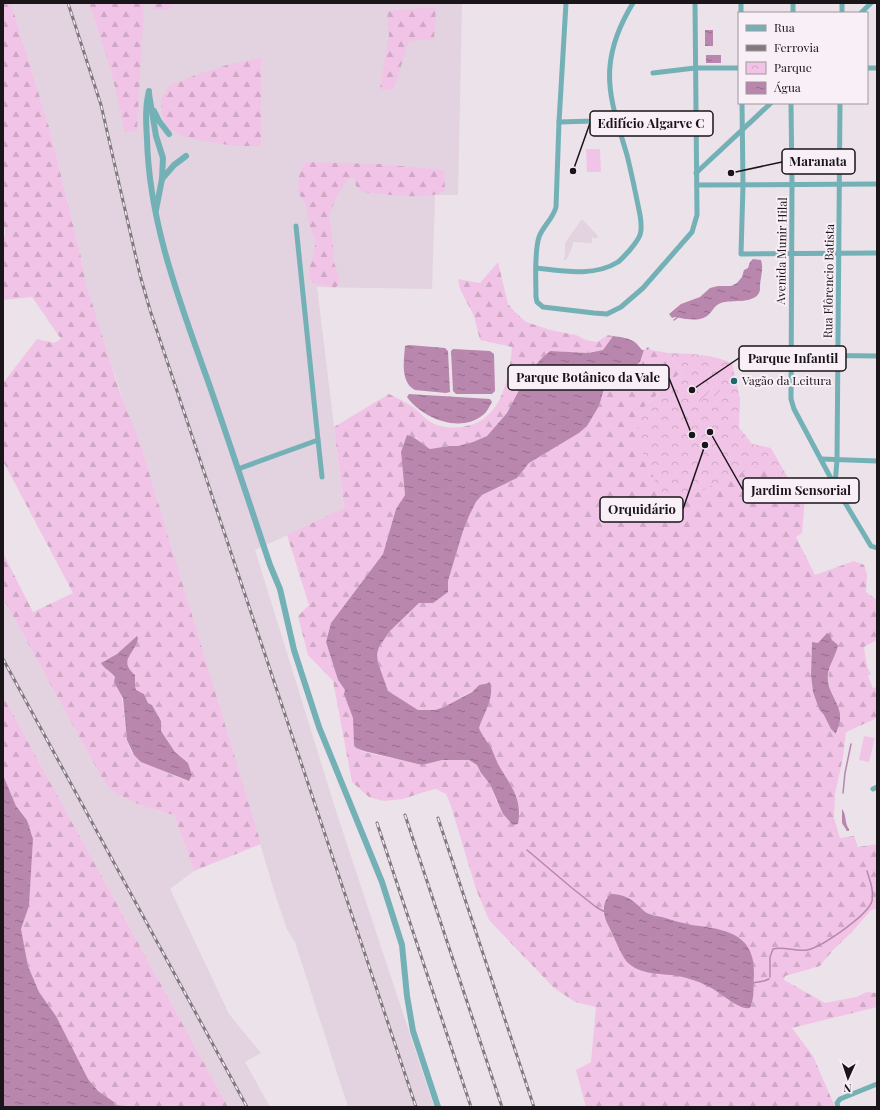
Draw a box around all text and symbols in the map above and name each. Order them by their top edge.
legend [738,12,868,104]
text: Rua [774,19,795,35]
text: Ferrovia [774,39,819,55]
text: Parque [774,59,812,75]
text: Água [773,79,801,95]
callout: Edifício Algarve C [590,111,713,136]
text: Edifício Algarve C [598,114,704,131]
callout: Maranata [782,149,855,174]
text: Maranata [789,152,847,169]
street label: Avenida Munir Hilal [772,197,790,306]
street label: Rua Flôrencio Batista [819,224,837,338]
callout: Parque Infantil [739,346,846,371]
text: Parque Infantil [748,349,838,366]
callout: Parque Botânico da Vale [508,365,669,390]
text: Parque Botânico da Vale [516,368,660,385]
place label: Vagão da Leitura [741,372,832,388]
marker: Vagão da Leitura [729,376,739,386]
callout: Jardim Sensorial [743,478,859,503]
text: Jardim Sensorial [750,481,851,498]
callout: Orquidário [600,497,683,522]
text: Orquidário [608,500,676,517]
north arrow [828,1058,868,1098]
text: N [843,1081,852,1096]

